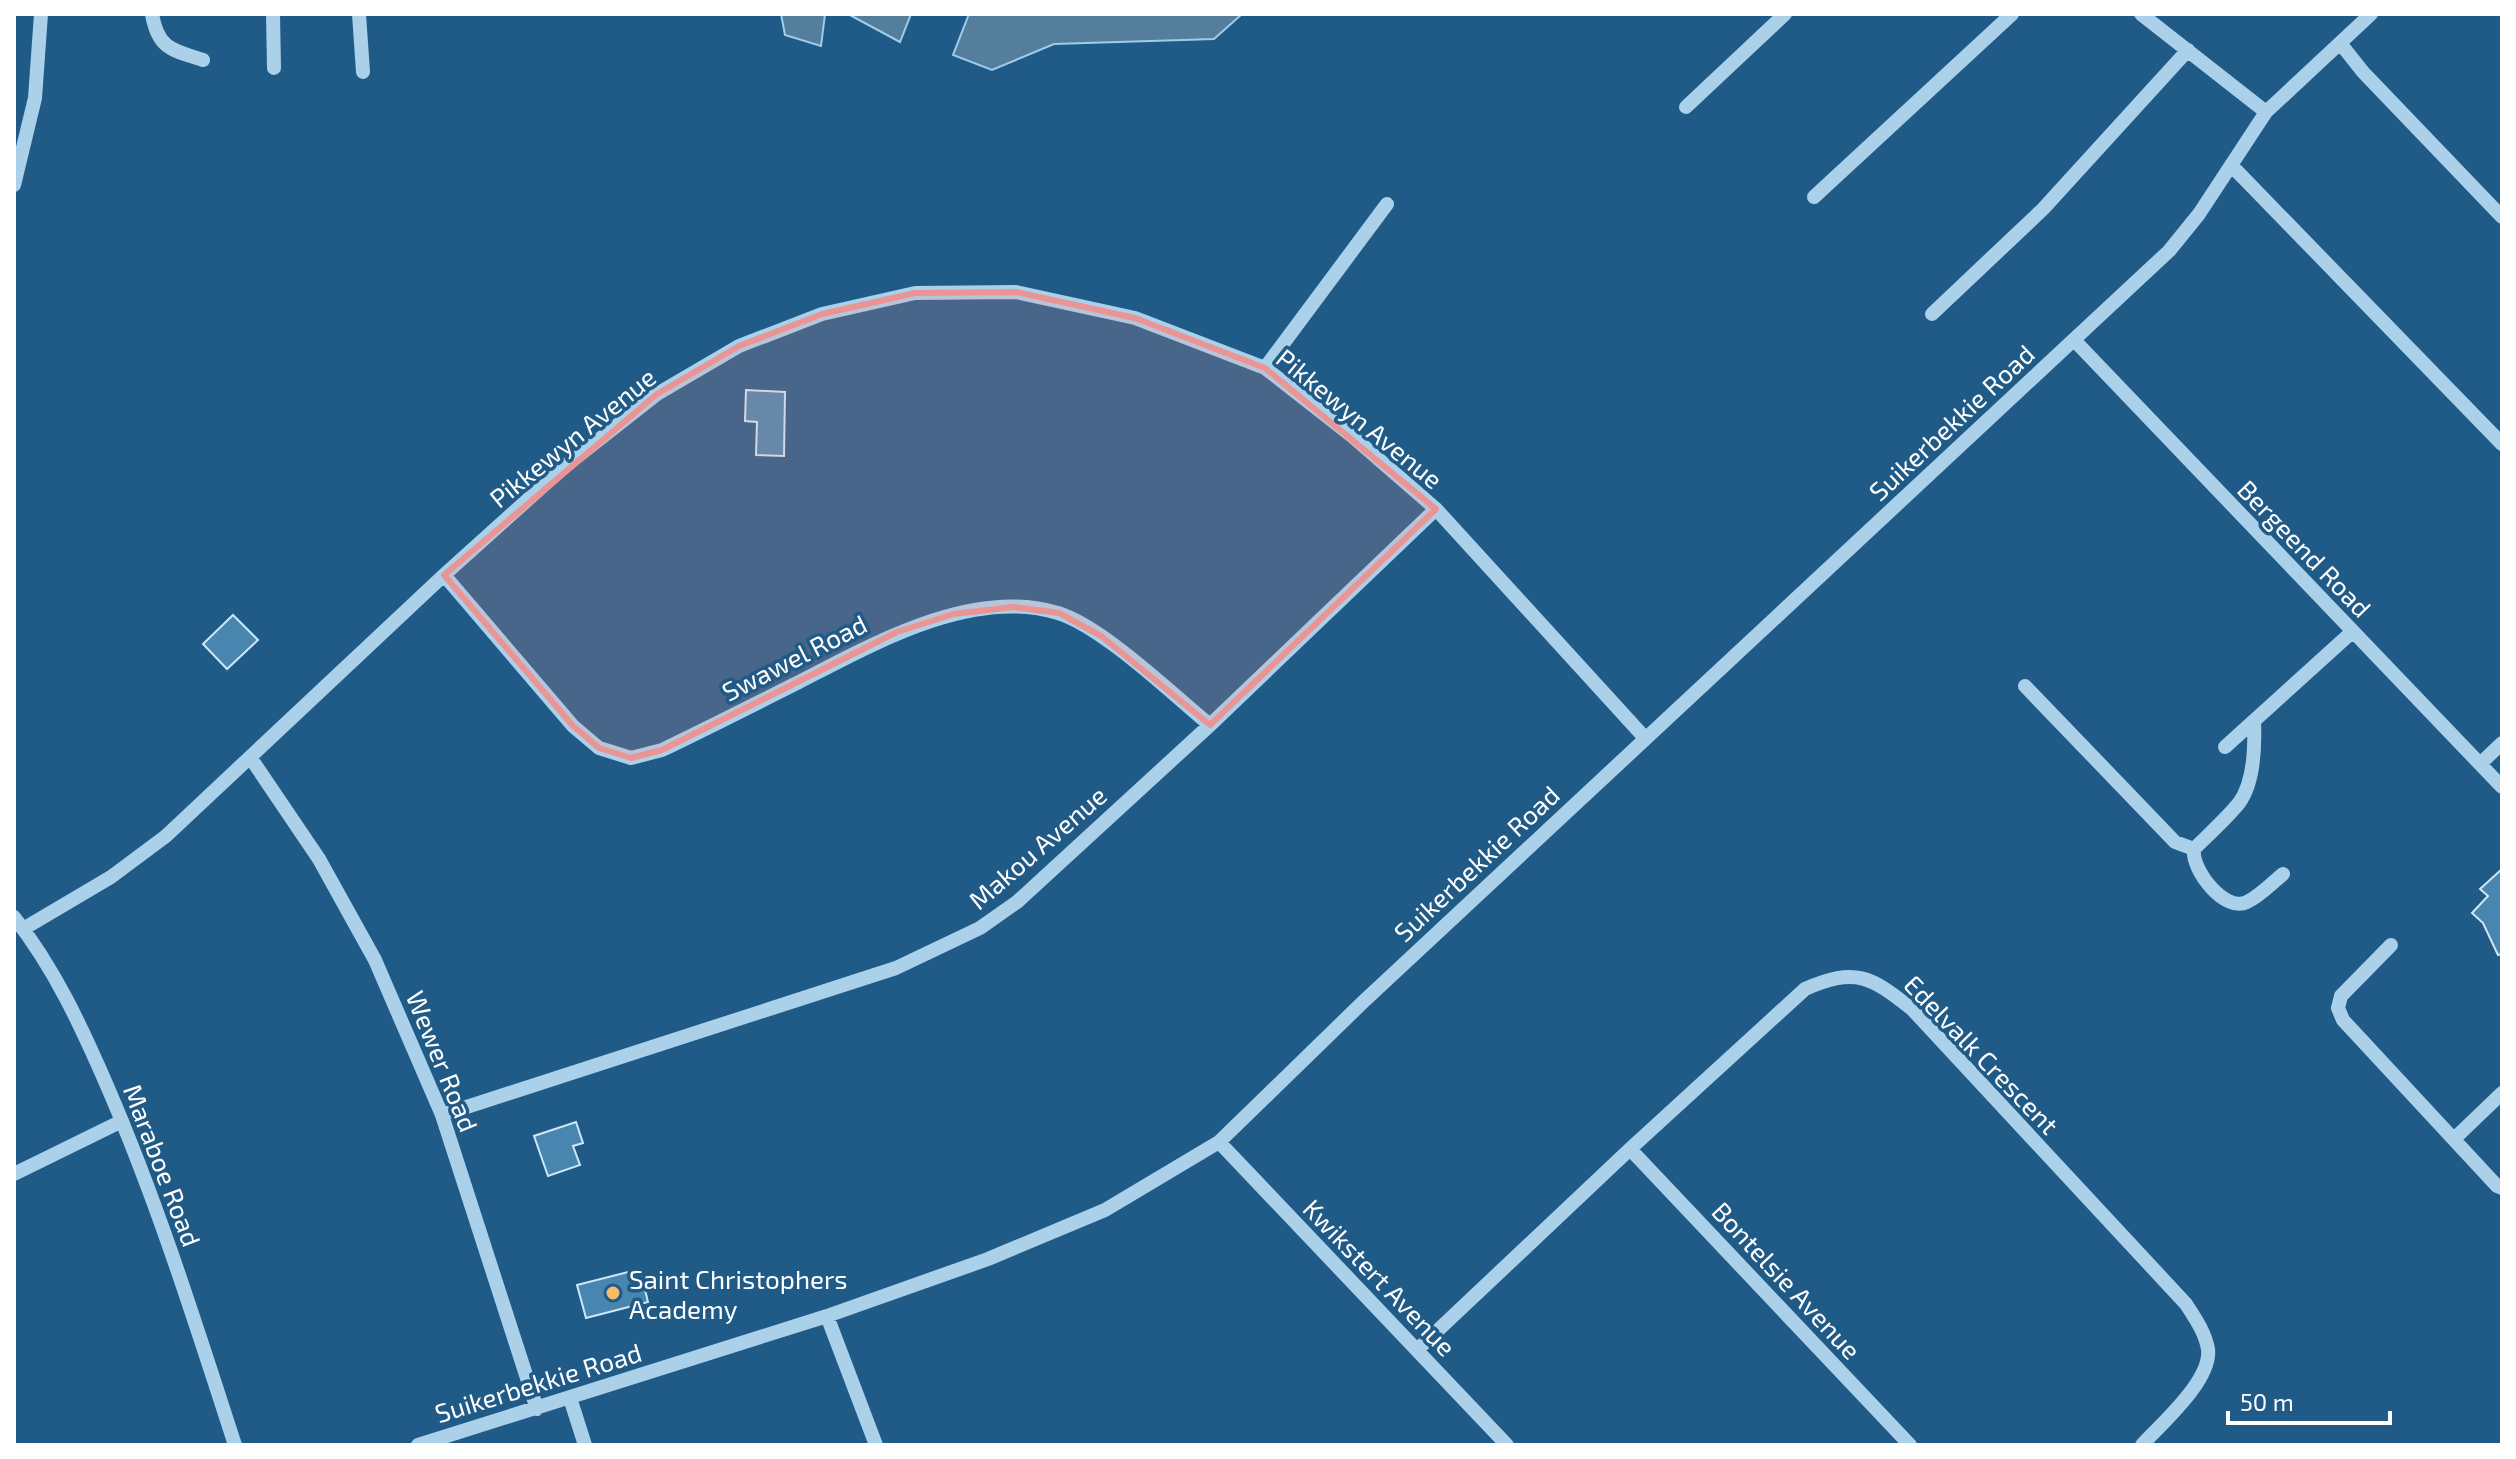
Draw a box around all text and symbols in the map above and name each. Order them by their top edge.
street label: Suikerbekkie Road [1862,338,2040,506]
street label: Pikkewyn Avenue [1271,342,1449,494]
street label: Pikkewyn Avenue [483,361,661,513]
street label: Bergeend Road [2232,473,2378,623]
street label: Swawel Road [717,607,871,707]
street label: Makou Avenue [962,779,1112,915]
street label: Suikerbekkie Road [1387,779,1565,947]
street label: Edelvalk Crescent [1898,968,2066,1140]
street label: Wewer Road [401,986,485,1136]
street label: Maraboe Road [118,1080,208,1250]
street label: Kwikstert Avenue [1297,1192,1463,1362]
street label: Bontelsie Avenue [1706,1195,1868,1365]
place label: Saint Christophers Academy [629,1263,848,1324]
marker: Saint Christophers Academy [604,1284,622,1302]
street label: Suikerbekkie Road [431,1336,645,1428]
scale bar [2228,1375,2390,1425]
text: 50 m [2240,1387,2294,1416]

